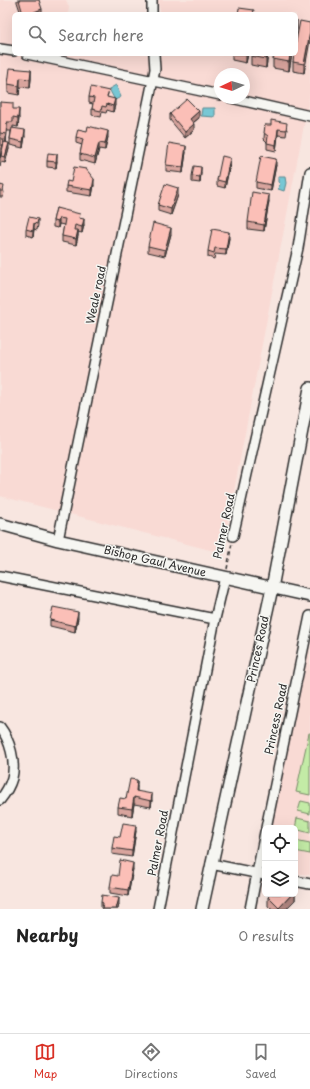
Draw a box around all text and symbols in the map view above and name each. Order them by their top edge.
search box [12,12,298,56]
icon: search [26,23,48,45]
text: Search here [58,23,144,46]
north arrow [214,68,250,104]
street label: Weale road [81,264,110,326]
street label: Palmer Road [208,491,239,560]
street label: Bishop Gaul Avenue [102,540,208,581]
street label: Princes Road [242,614,273,684]
street label: Princess Road [260,682,291,756]
street label: Palmer Road [143,808,172,877]
map controls [262,825,298,897]
button: locate [262,825,298,861]
button: layers [262,861,298,897]
text: Nearby [16,922,78,948]
text: 0 results [239,926,294,945]
tab: Map [34,1041,57,1082]
tab: Directions [124,1041,178,1082]
tab: Saved [245,1041,276,1082]

